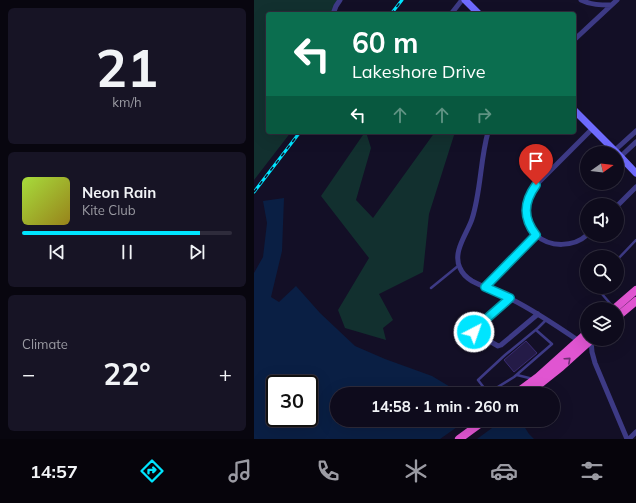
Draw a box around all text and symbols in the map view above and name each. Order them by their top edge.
text: 60 m [352,25,418,60]
icon: left [286,28,338,80]
text: 21 [96,35,158,100]
text: Lakeshore Drive [352,60,486,83]
text: km/h [112,94,142,110]
icon: left [347,104,369,126]
icon: ahead [389,104,411,126]
icon: ahead [431,104,453,126]
icon: right [473,104,495,126]
pin [519,144,553,185]
north arrow [580,146,624,190]
map controls [580,146,624,346]
icon: arrive [525,150,547,172]
text: Neon Rain [82,183,156,202]
button: sound [580,198,624,242]
text: Kite Club [82,202,136,218]
icon: previous [46,241,68,263]
icon: pause [116,241,138,263]
icon: next [186,241,208,263]
button: search [580,250,624,294]
button: layers [580,302,624,346]
position arrow [453,311,495,353]
text: Climate [22,336,68,352]
text: 22° [103,355,151,393]
one-way arrow [563,357,571,365]
text: − [22,360,35,388]
text: + [219,360,232,388]
speed limit sign: 30 [266,375,318,427]
text: 14:58 · 1 min · 260 m [371,397,519,416]
icon: directions [138,457,166,485]
icon: music [226,457,254,485]
icon: phone [314,457,342,485]
icon: climate [402,457,430,485]
icon: car [490,457,518,485]
icon: filters [578,457,606,485]
text: 14:57 [30,460,78,483]

